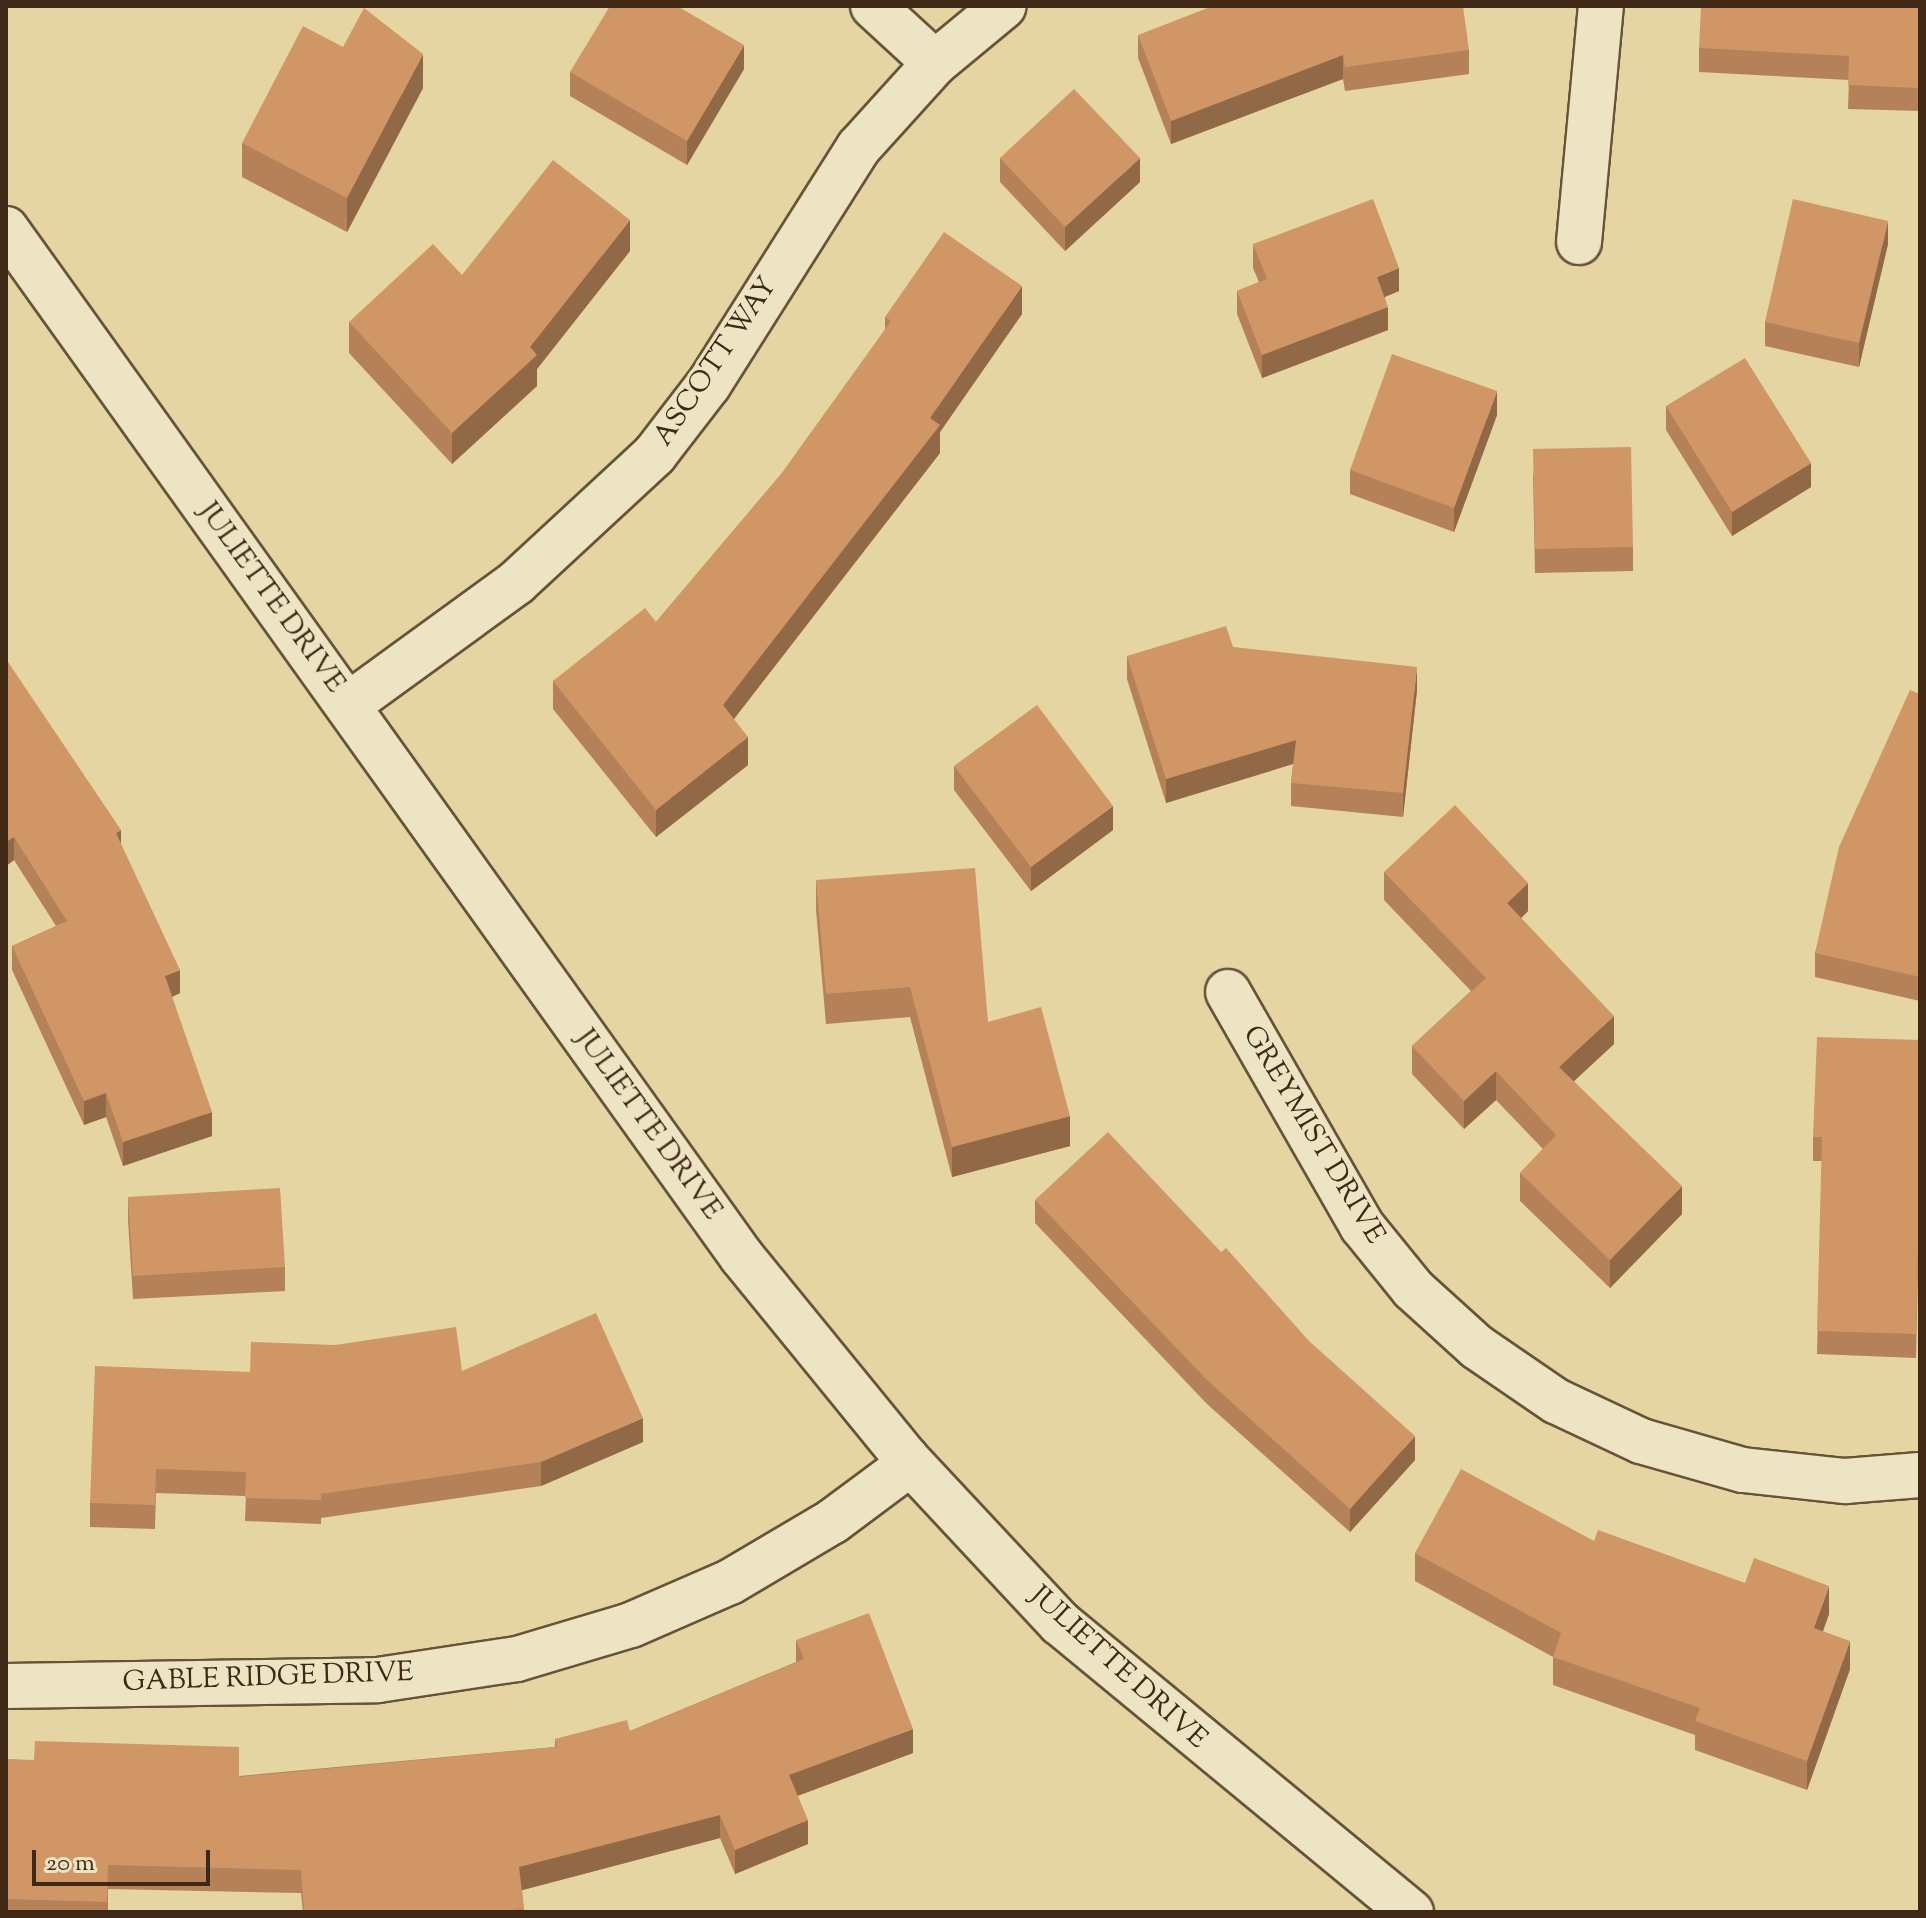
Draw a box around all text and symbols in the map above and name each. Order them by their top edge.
street label: ASCOTT WAY [647,271,785,453]
street label: JULIETTE DRIVE [191,496,351,700]
street label: GREYMIST DRIVE [1235,1020,1391,1250]
street label: JULIETTE DRIVE [568,1023,728,1227]
street label: JULIETTE DRIVE [1022,1580,1214,1756]
street label: GABLE RIDGE DRIVE [122,1656,414,1700]
scale bar [36,1834,214,1884]
text: 20 m [46,1847,95,1881]

